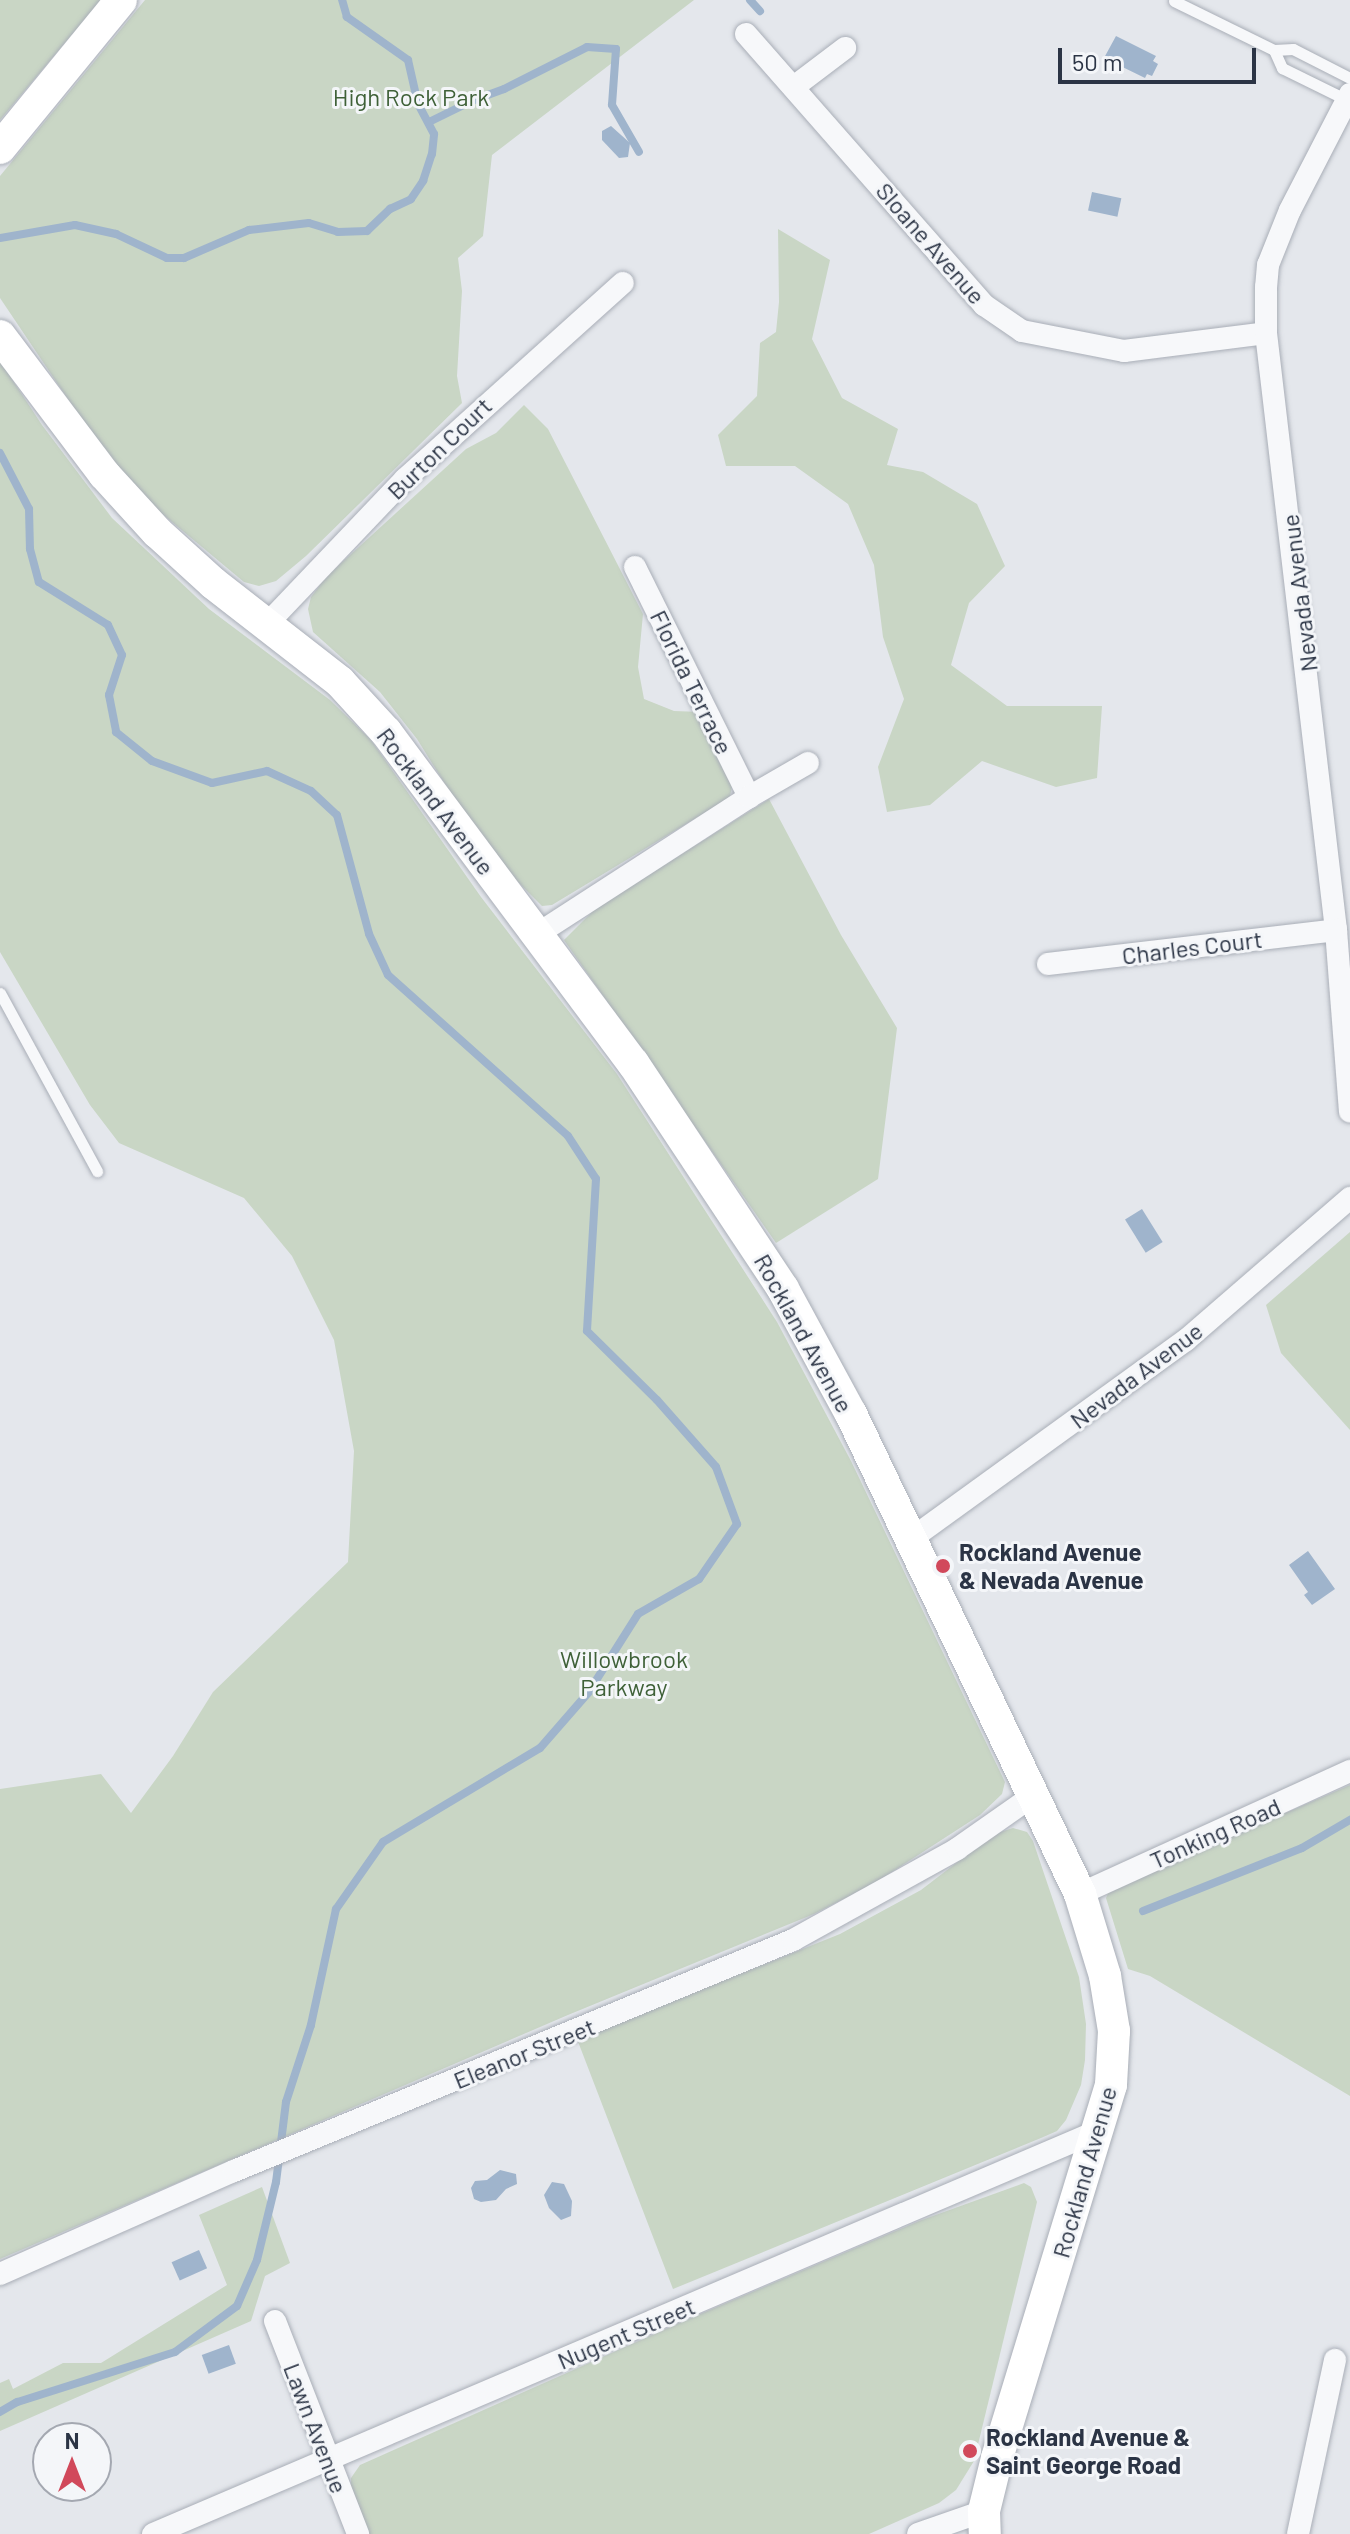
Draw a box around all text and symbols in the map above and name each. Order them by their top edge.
scale bar [1062,32,1260,82]
text: 50 m [1072,47,1123,76]
park label: High Rock Park [333,83,489,111]
street label: Sloane Avenue [870,176,992,310]
street label: Burton Court [381,391,497,505]
street label: Nevada Avenue [1275,513,1323,673]
street label: Florida Terrace [645,605,739,759]
street label: Rockland Avenue [371,722,501,880]
street label: Charles Court [1120,924,1264,970]
street label: Rockland Avenue [749,1249,859,1417]
street label: Nevada Avenue [1064,1316,1208,1434]
place label: Rockland Avenue & Nevada Avenue [959,1538,1144,1594]
marker: Rockland Avenue & Nevada Avenue [934,1557,952,1575]
park label: Willowbrook Parkway [560,1645,688,1701]
street label: Tonking Road [1145,1791,1285,1875]
street label: Eleanor Street [449,2012,599,2094]
street label: Rockland Avenue [1046,2083,1122,2261]
street label: Nugent Street [553,2291,699,2375]
street label: Lawn Avenue [278,2359,354,2497]
north arrow [32,2422,112,2502]
place label: Rockland Avenue & Saint George Road [986,2423,1190,2479]
text: N [65,2427,79,2453]
marker: Rockland Avenue & Saint George Road [961,2442,979,2460]

